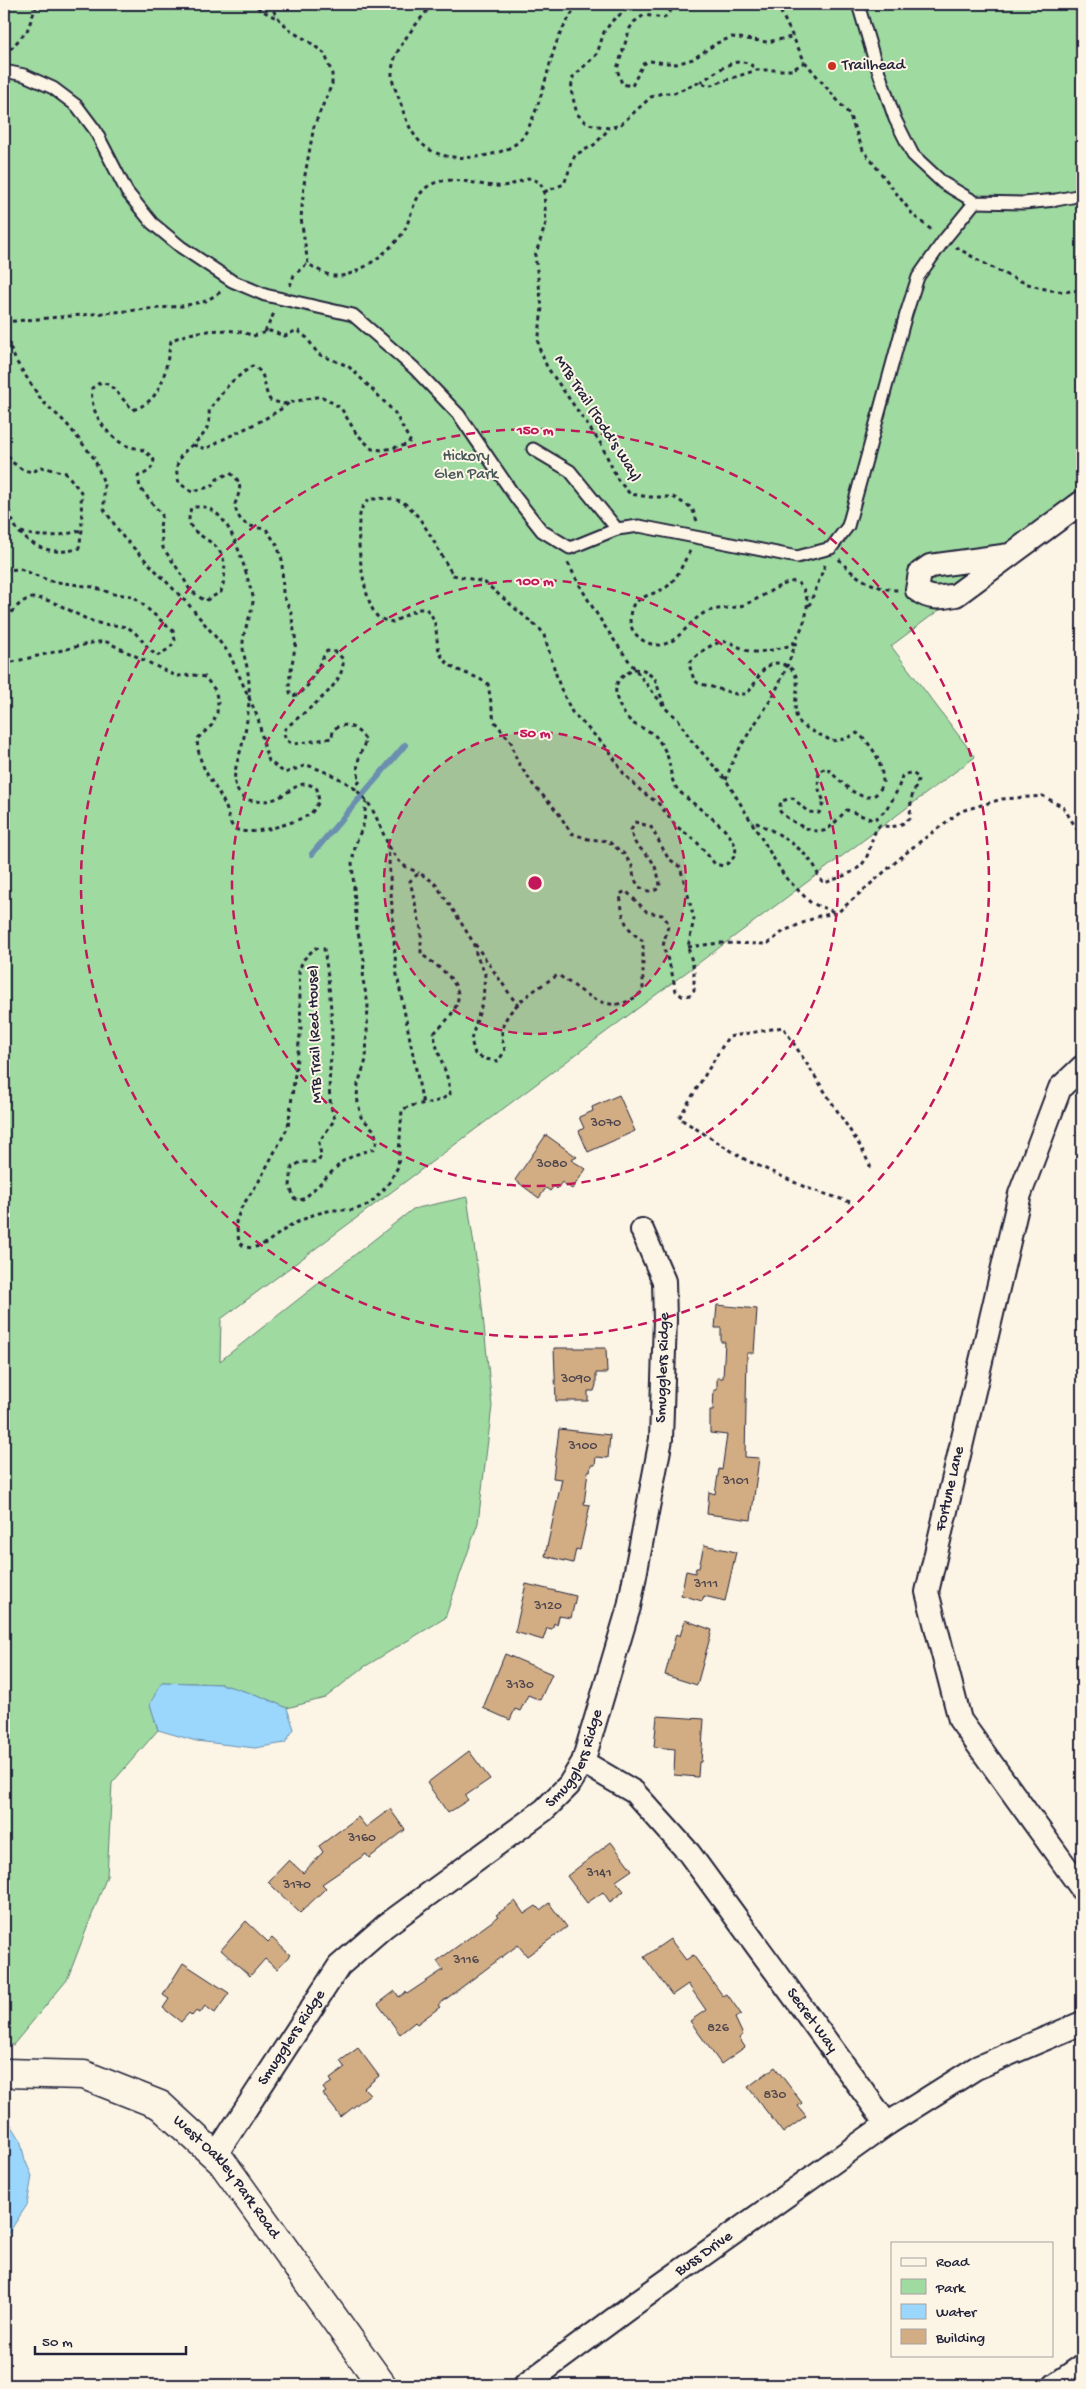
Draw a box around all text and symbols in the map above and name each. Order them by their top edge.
place label: Trailhead [841,57,906,76]
marker: Trailhead [826,60,838,72]
street label: MTB Trail (Todd's Way) [549,352,645,486]
text: 150 m [516,422,554,440]
park label: Hickory Glen Park [434,448,500,485]
text: 100 m [515,573,554,591]
text: 50 m [520,725,551,743]
centre of rings [526,874,544,892]
street label: MTB Trail (Red House) [304,964,328,1104]
house number: 3070 [590,1115,621,1132]
house number: 3080 [536,1156,567,1173]
street label: Smugglers Ridge [652,1312,675,1423]
house number: 3090 [560,1371,591,1388]
house number: 3100 [568,1438,597,1455]
street label: Fortune Lane [932,1444,970,1534]
house number: 3101 [722,1473,749,1490]
house number: 3111 [693,1576,718,1593]
house number: 3120 [533,1598,562,1615]
house number: 3130 [505,1677,534,1694]
street label: Smugglers Ridge [542,1707,608,1812]
house number: 3160 [347,1830,376,1847]
house number: 3141 [585,1865,612,1882]
house number: 3170 [282,1877,311,1894]
house number: 3116 [452,1952,480,1969]
street label: Secret Way [782,1985,842,2057]
street label: Smugglers Ridge [254,1986,331,2089]
house number: 826 [707,2020,730,2037]
house number: 830 [764,2087,786,2104]
street label: West Oakley Park Road [168,2112,284,2244]
street label: Buss Drive [671,2227,737,2282]
legend [891,2242,1054,2356]
text: Road [936,2254,970,2272]
text: Park [935,2280,966,2298]
text: Water [936,2304,978,2322]
scale bar [35,2324,186,2356]
text: Building [935,2330,985,2348]
text: 50 m [42,2334,73,2352]

